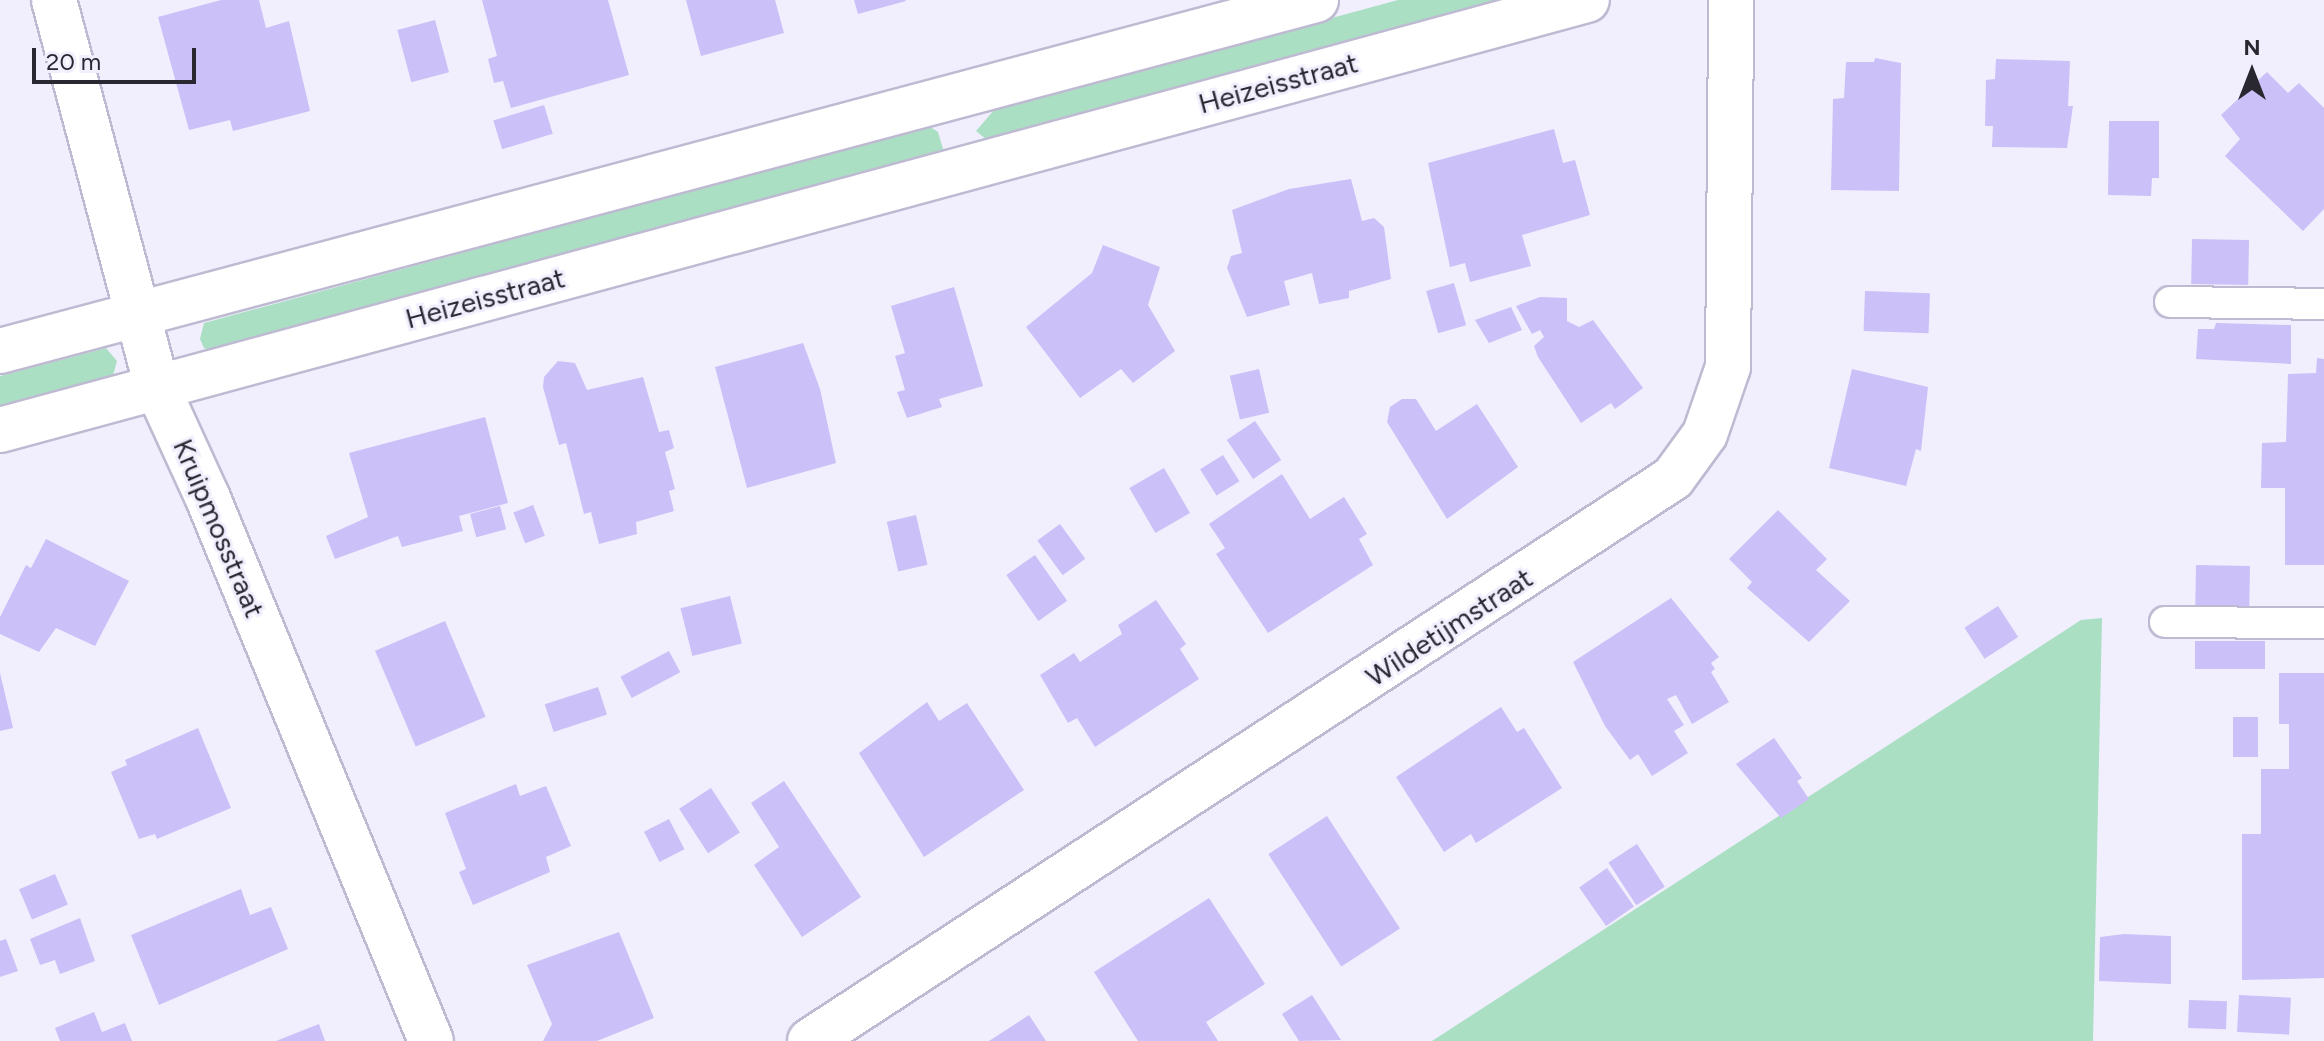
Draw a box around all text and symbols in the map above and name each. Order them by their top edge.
scale bar [36,32,200,82]
north arrow [2212,32,2292,112]
text: N [2243,34,2261,61]
street label: Heizeisstraat [1195,46,1361,120]
text: 20 m [46,47,101,76]
street label: Heizeisstraat [402,261,568,335]
street label: Kruipmosstraat [166,434,272,622]
street label: Wildetijmstraat [1359,561,1539,693]

